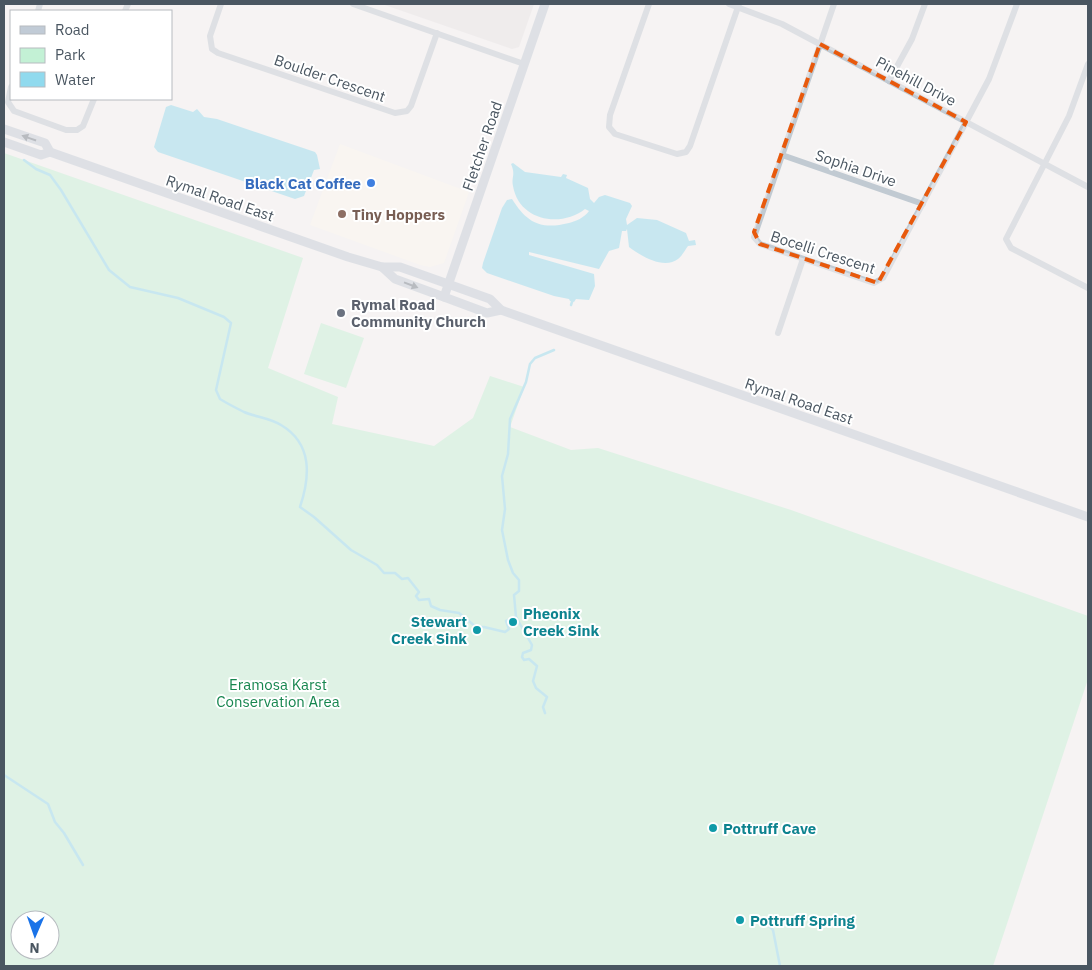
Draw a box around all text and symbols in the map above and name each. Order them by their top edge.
legend [10,10,172,100]
text: Road [55,20,90,39]
text: Park [55,45,85,64]
street label: Boulder Crescent [272,50,388,106]
street label: Pinehill Drive [873,52,959,110]
text: Water [55,70,96,89]
street label: Fletcher Road [458,99,506,193]
one-way arrow [22,134,37,141]
street label: Sophia Drive [813,145,899,191]
street label: Rymal Road East [163,171,277,225]
place label: Black Cat Coffee [245,174,361,193]
marker: Black Cat Coffee [365,177,377,189]
place label: Tiny Hoppers [352,205,445,224]
marker: Tiny Hoppers [336,208,348,220]
street label: Bocelli Crescent [768,226,878,278]
one-way arrow [404,281,419,289]
place label: Rymal Road Community Church [351,295,486,331]
marker: Rymal Road Community Church [335,307,347,319]
street label: Rymal Road East [742,374,856,428]
place label: Pheonix Creek Sink [523,604,599,640]
place label: Stewart Creek Sink [391,612,467,648]
marker: Pheonix Creek Sink [507,616,519,628]
marker: Stewart Creek Sink [471,624,483,636]
park label: Eramosa Karst Conservation Area [216,675,340,711]
place label: Pottruff Cave [723,819,816,838]
marker: Pottruff Cave [707,822,719,834]
north arrow [10,910,60,960]
place label: Pottruff Spring [750,911,856,930]
marker: Pottruff Spring [734,914,746,926]
text: N [29,939,40,957]

